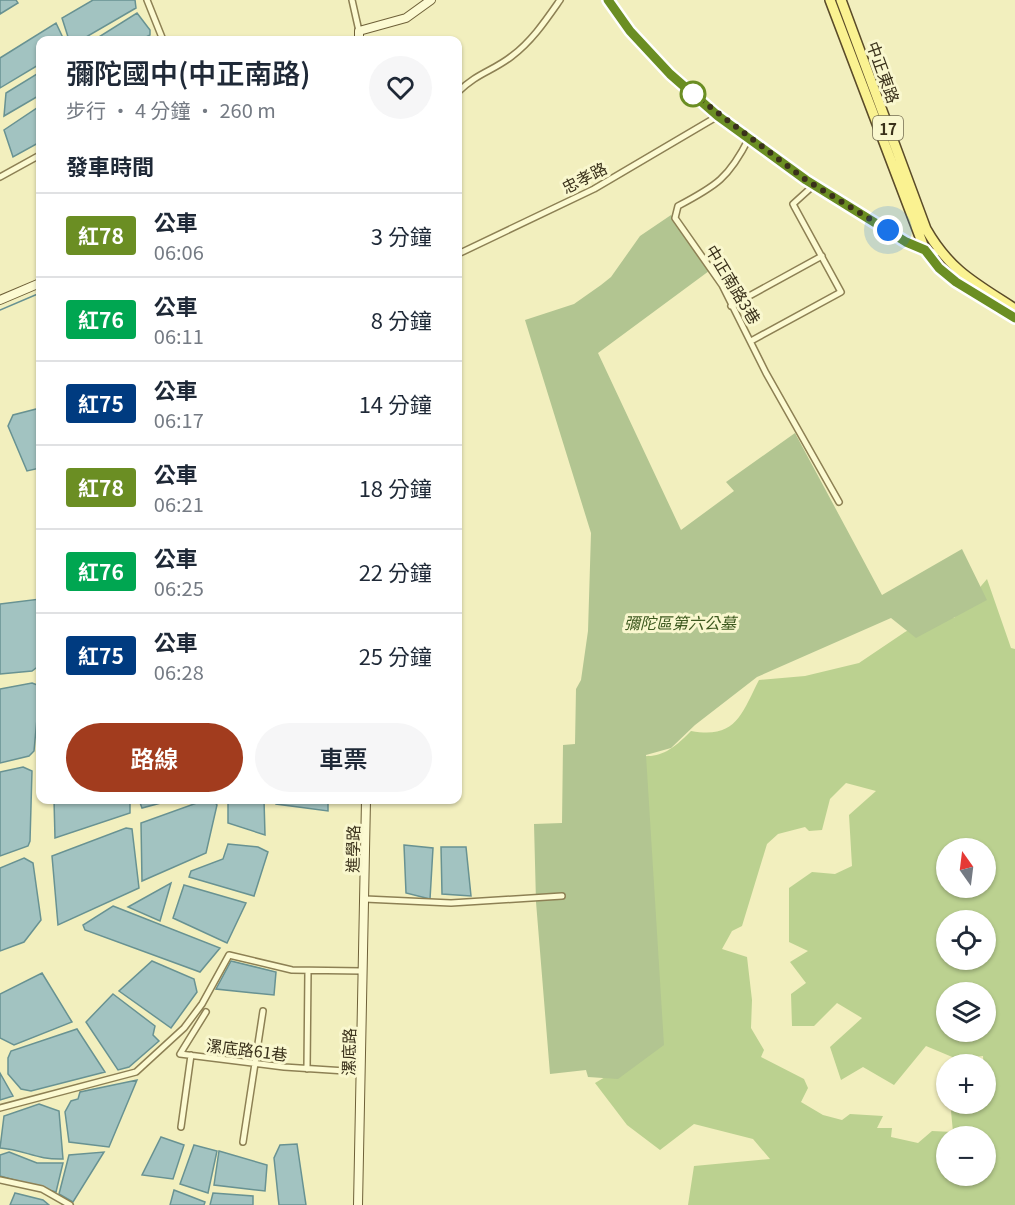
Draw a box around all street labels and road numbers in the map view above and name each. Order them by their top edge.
street label: 中正東路 [862,38,906,106]
road number: 17 [873,116,903,140]
street label: 忠孝路 [557,155,611,199]
street label: 中正南路3巷 [701,240,767,328]
street label: 進學路 [340,825,364,873]
street label: 漯底路 [336,1028,360,1076]
street label: 漯底路61巷 [205,1032,289,1066]

